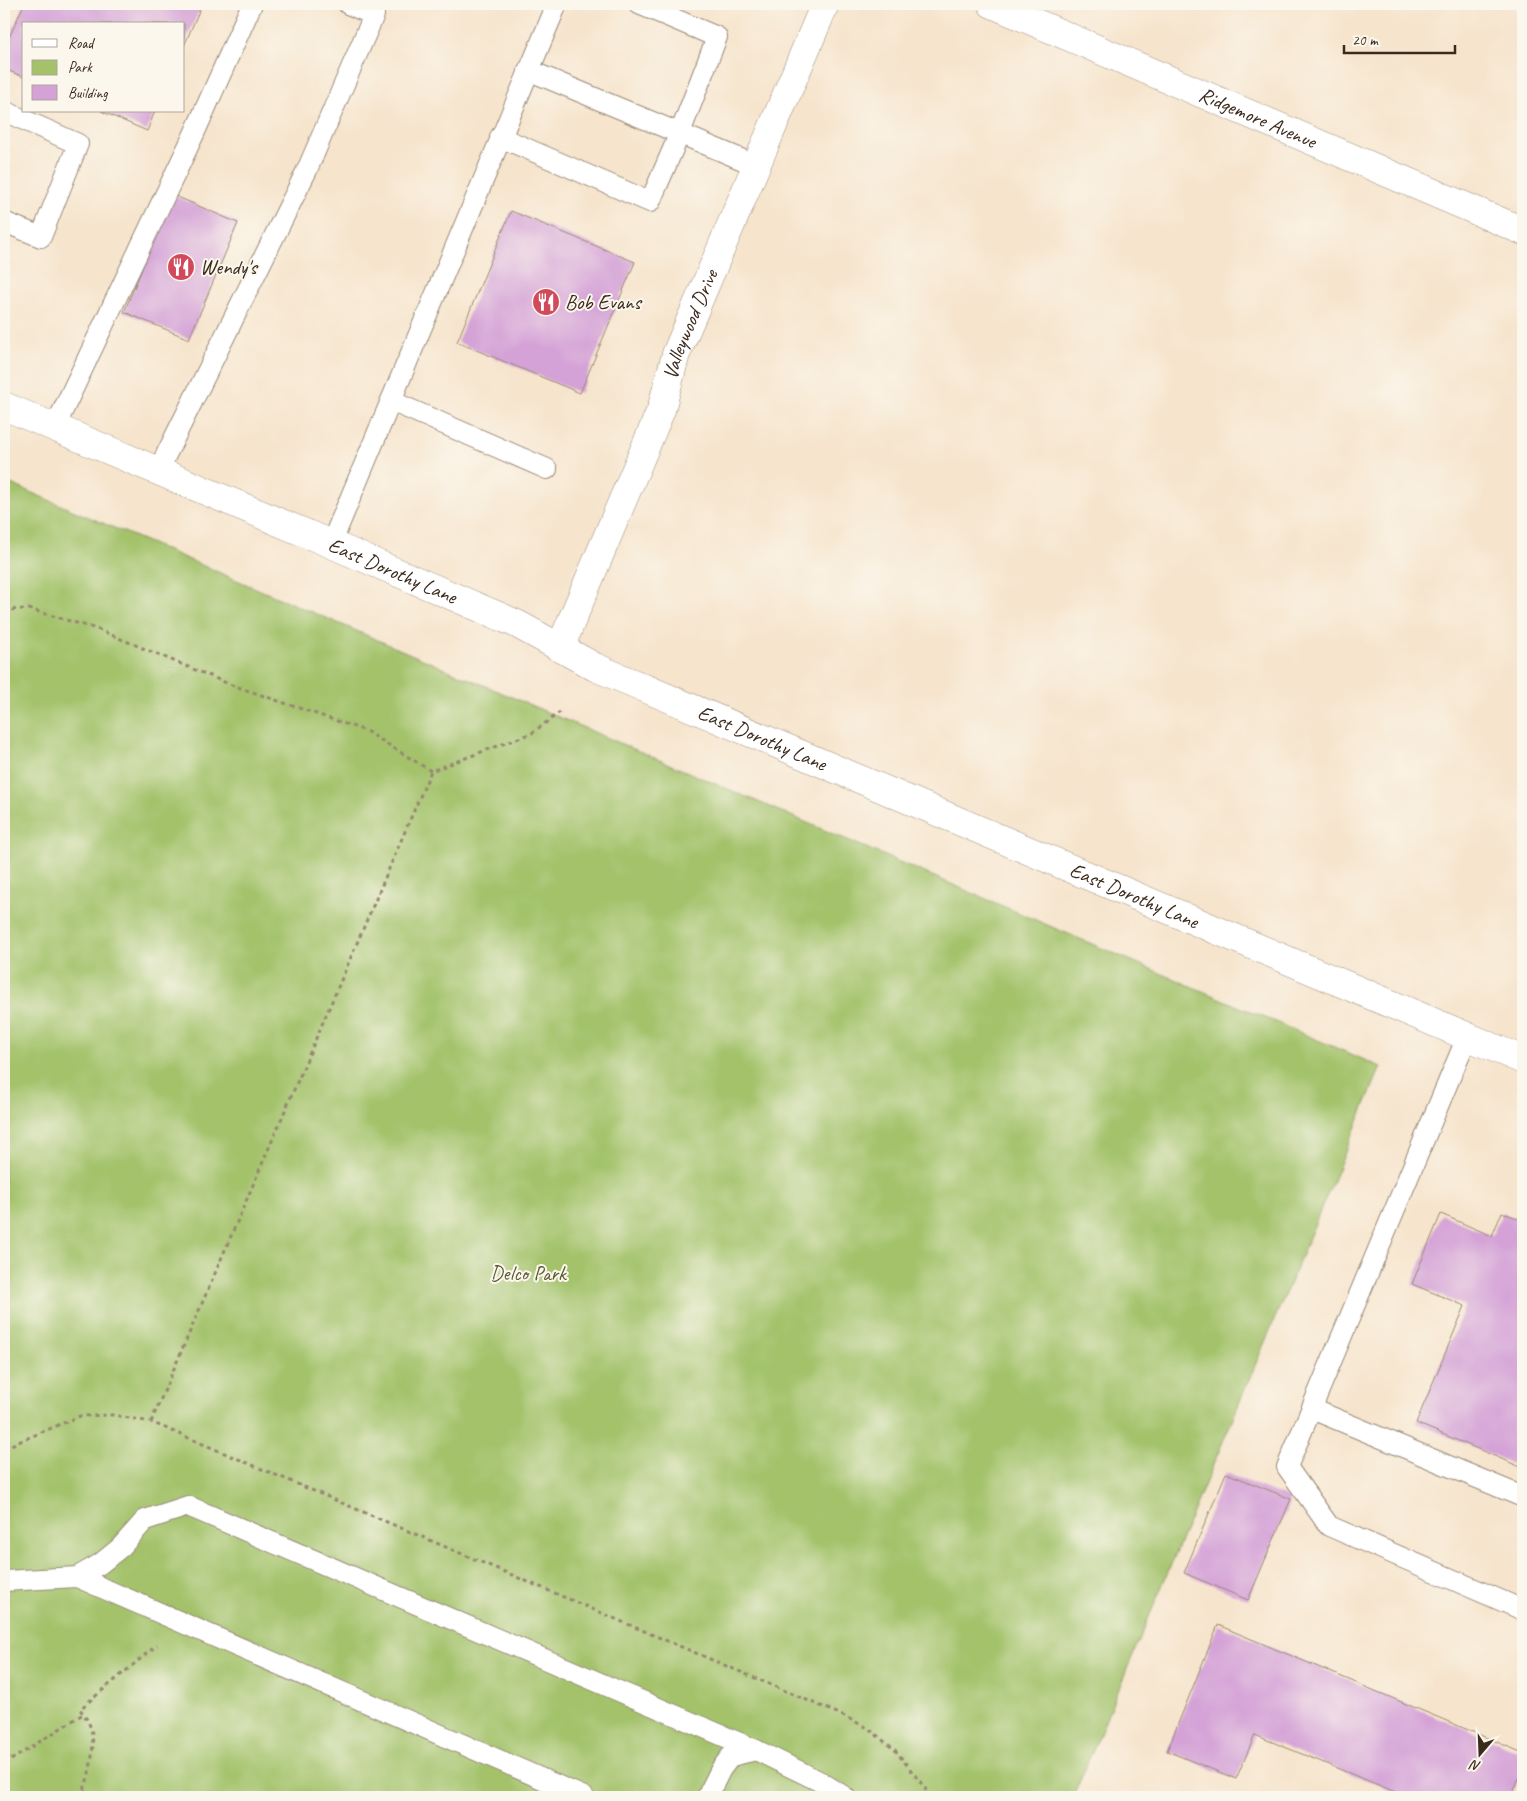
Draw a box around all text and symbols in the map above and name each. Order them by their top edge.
legend [22,22,185,112]
scale bar [1344,22,1456,54]
text: 20 m [1352,31,1379,50]
text: Road [68,34,95,53]
text: Park [68,58,93,77]
street label: Ridgemore Avenue [1195,81,1322,155]
text: Building [68,84,108,103]
restaurant icon: Wendy's [166,252,196,282]
place label: Wendy's [200,254,258,280]
street label: Valleywood Drive [657,265,724,382]
restaurant icon: Bob Evans [531,287,561,317]
place label: Bob Evans [565,289,642,315]
street label: East Dorothy Lane [324,531,462,610]
street label: East Dorothy Lane [694,699,832,777]
street label: East Dorothy Lane [1066,857,1204,935]
park label: Delco Park [490,1260,568,1286]
north arrow [1454,1728,1504,1778]
text: N [1467,1756,1483,1775]

